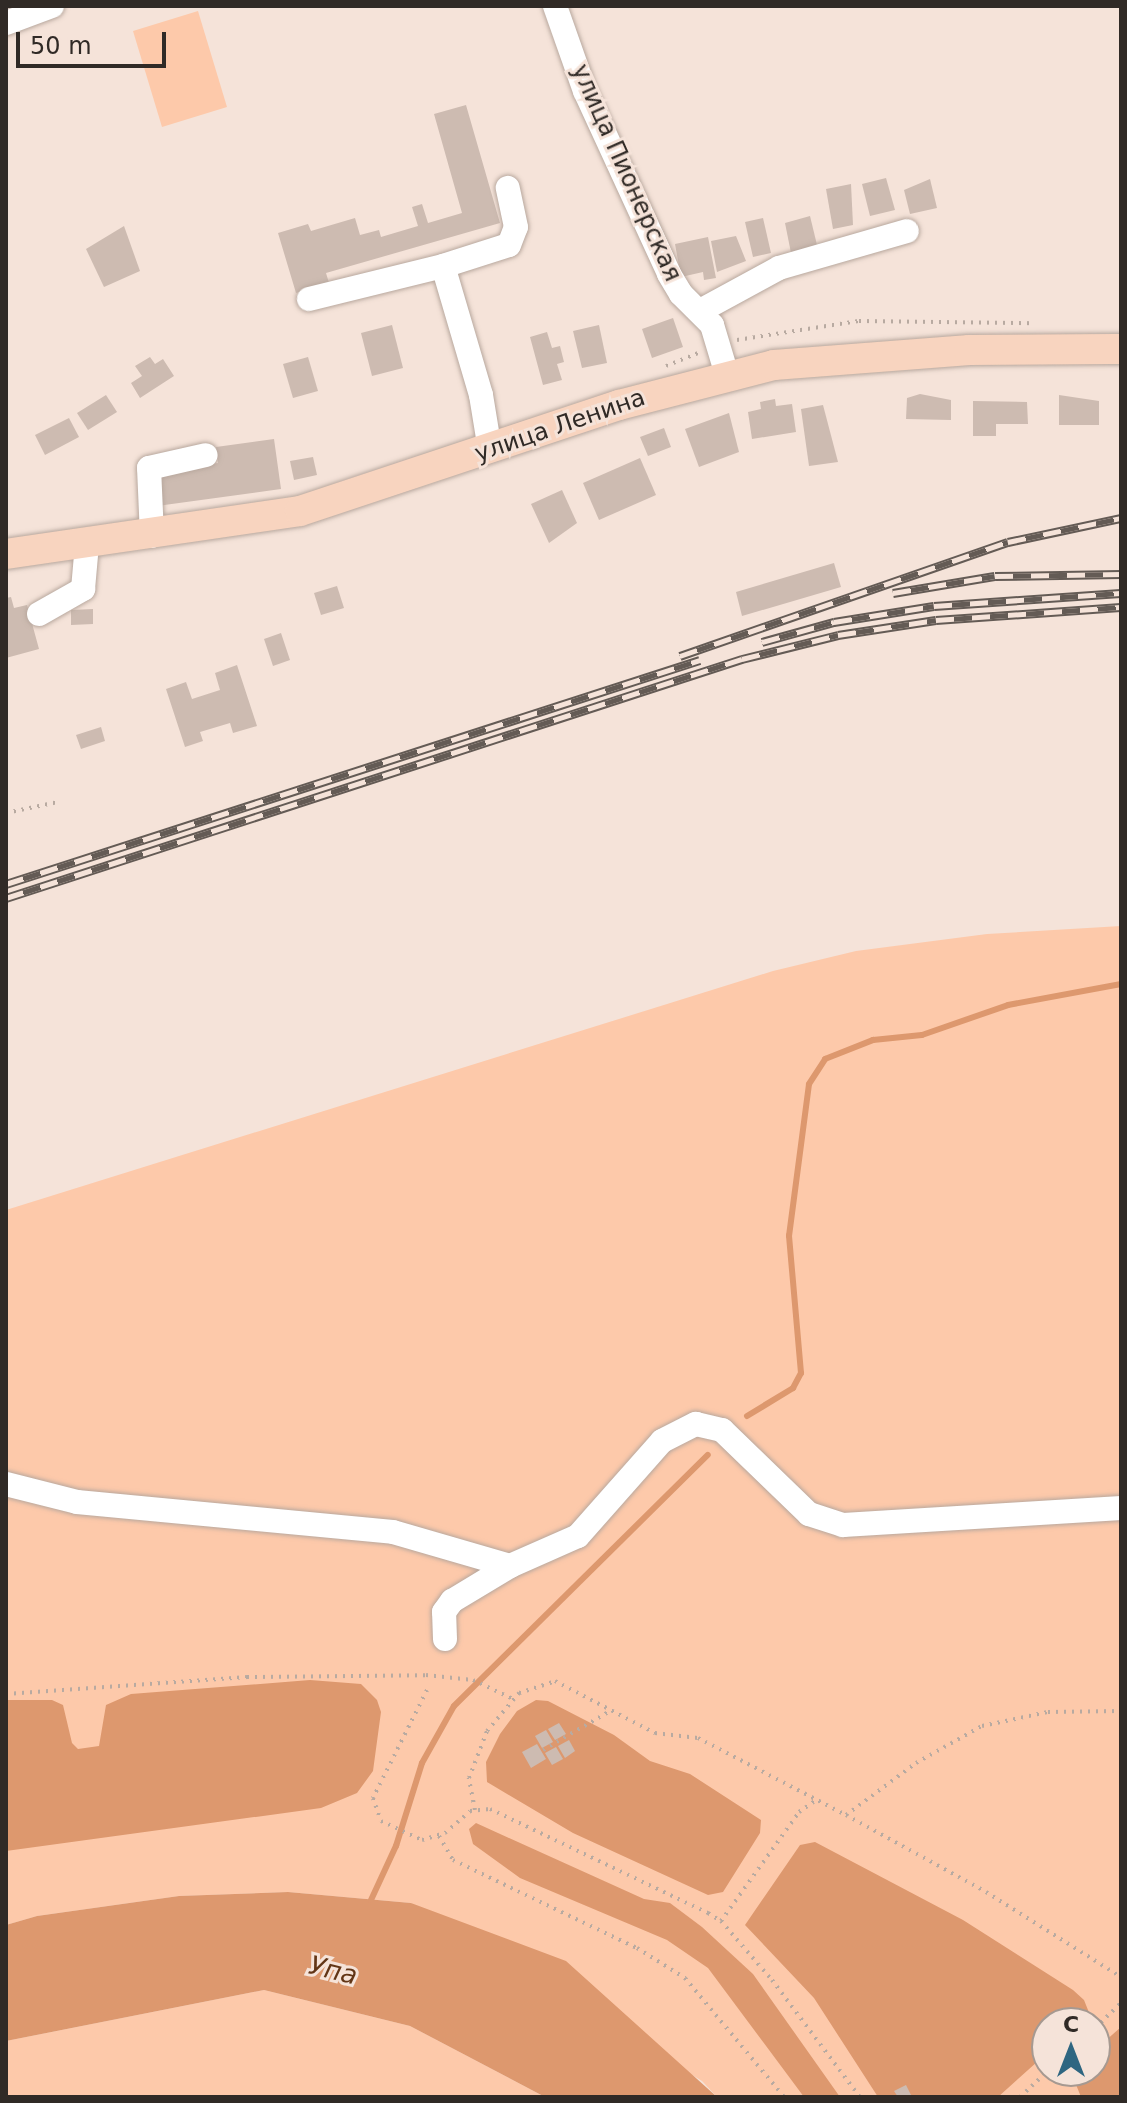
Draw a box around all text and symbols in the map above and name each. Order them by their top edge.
scale bar [20,16,170,66]
text: 50 m [30,32,92,60]
street label: улица Пионерская [565,60,687,286]
street label: улица Ленина [471,383,649,469]
water label: Упа [306,1950,360,1992]
north arrow [1031,2007,1111,2087]
text: С [1063,2012,1079,2037]

